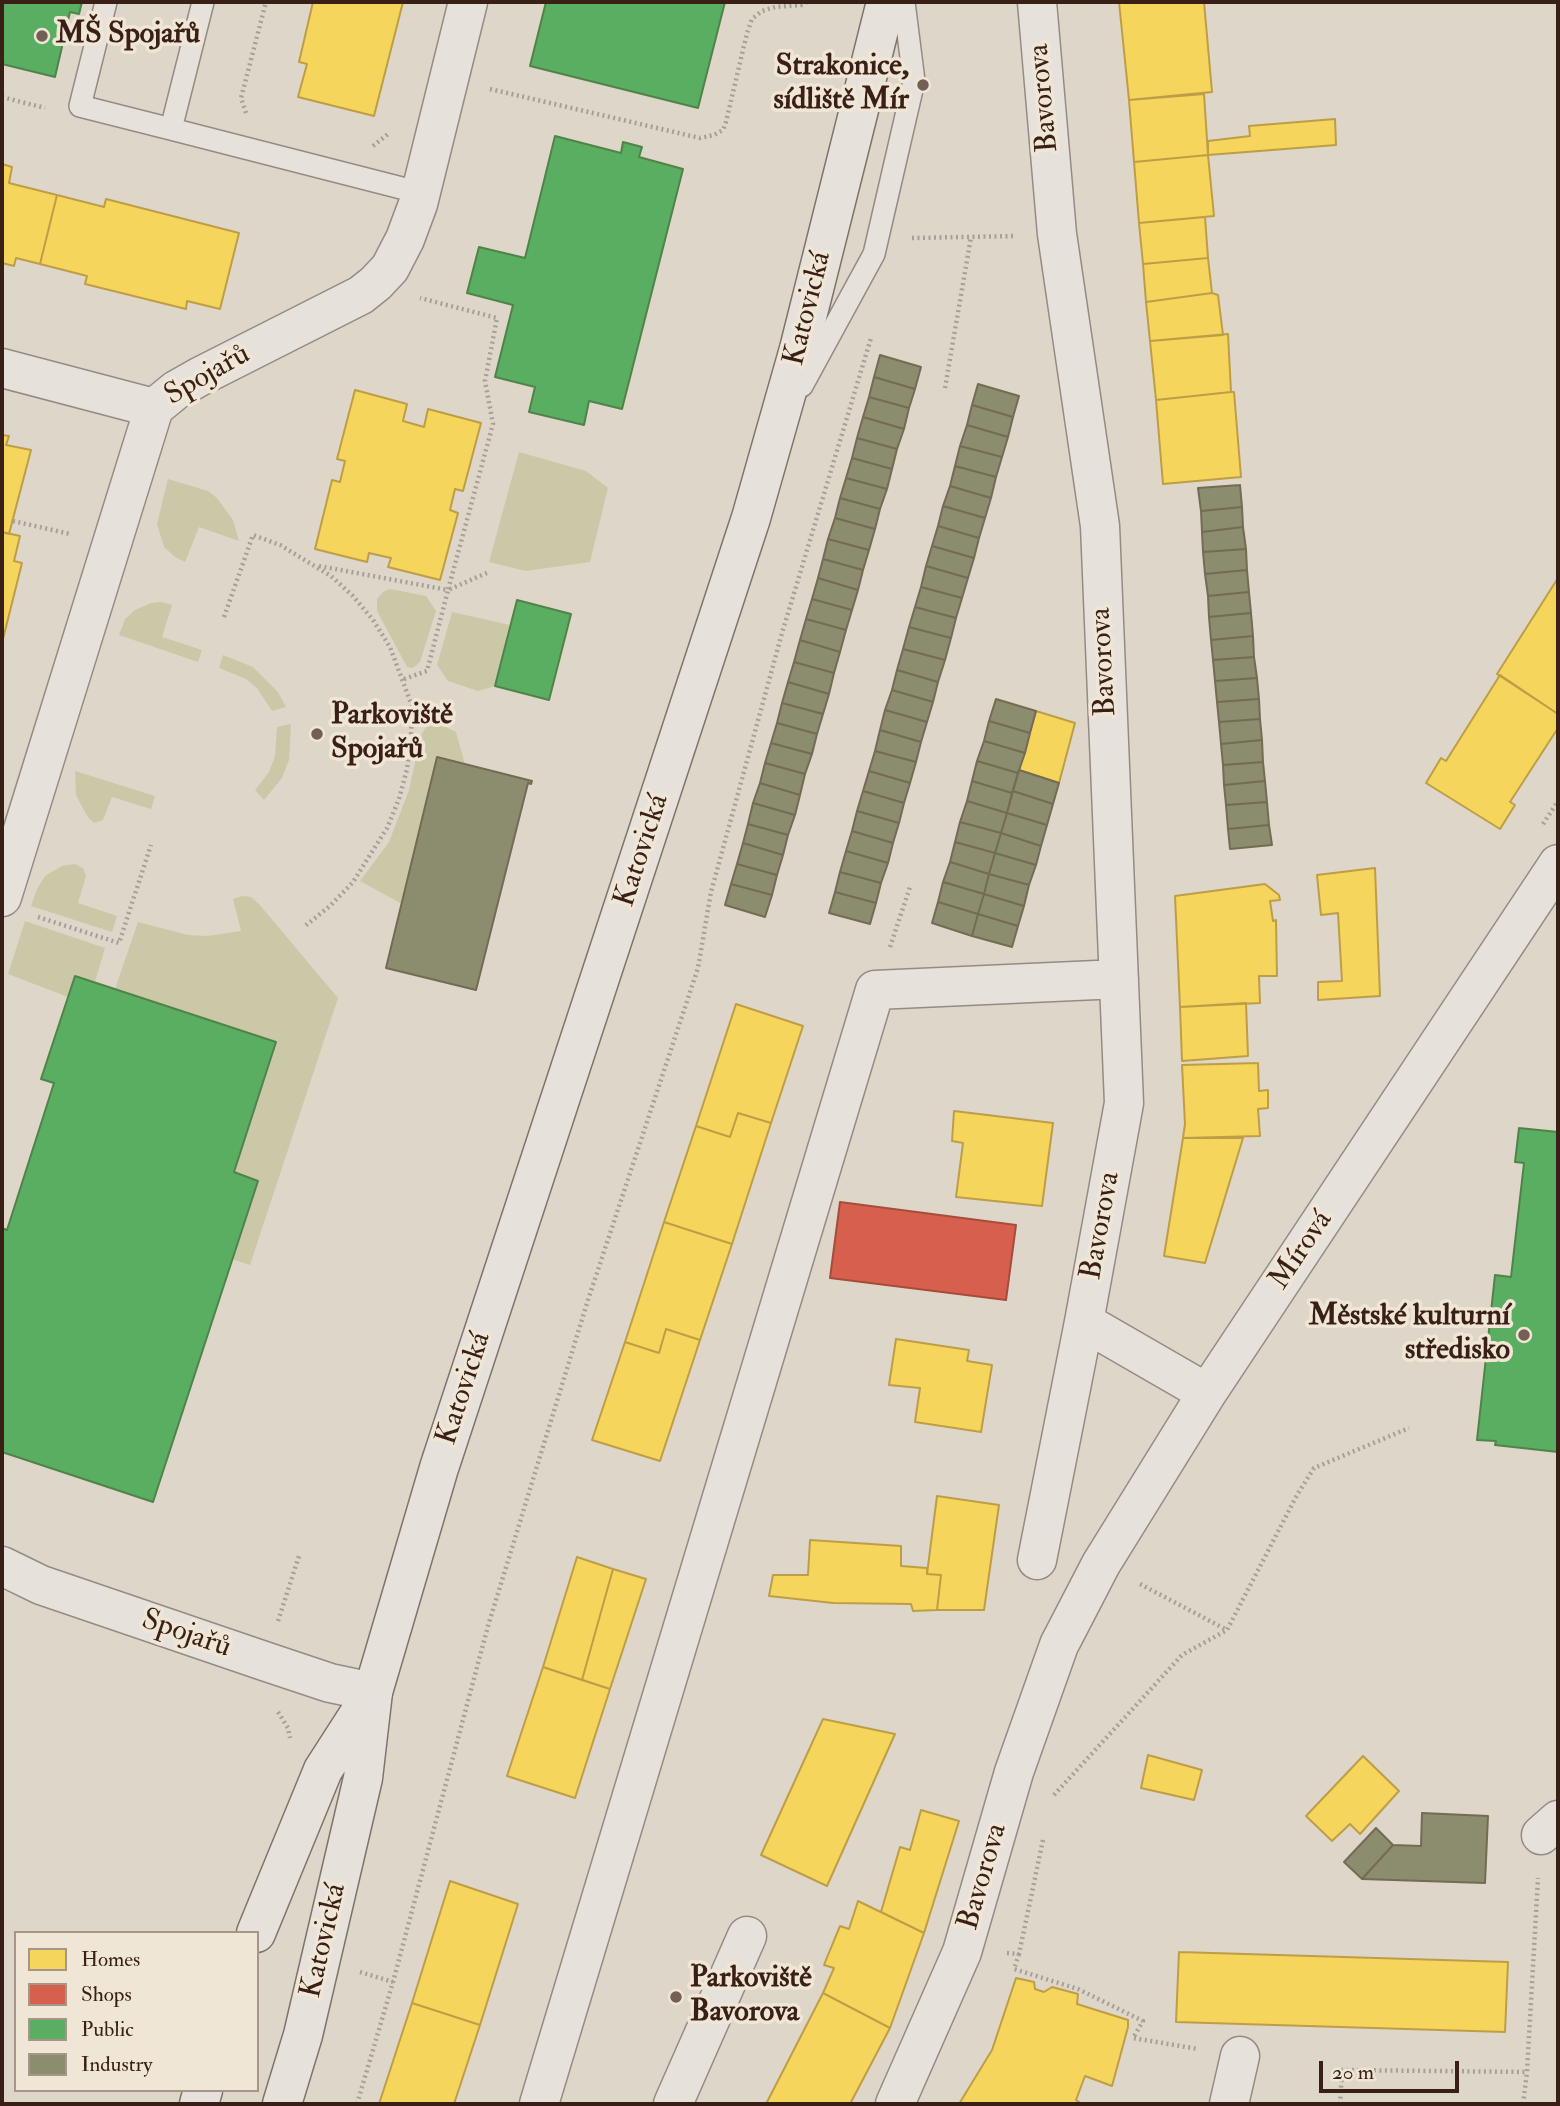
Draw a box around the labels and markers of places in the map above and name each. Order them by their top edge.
place label: MŠ Spojařů [56,18,200,54]
marker: MŠ Spojařů [34,28,50,44]
place label: Strakonice, sídliště Mír [773,50,909,120]
marker: Strakonice, sídliště Mír [915,77,931,93]
place label: Parkoviště Spojařů [331,699,453,770]
marker: Parkoviště Spojařů [309,726,325,742]
place label: Městské kulturní středisko [1309,1300,1510,1370]
marker: Městské kulturní středisko [1516,1327,1532,1343]
place label: Parkoviště Bavorova [690,1962,812,2032]
marker: Parkoviště Bavorova [668,1989,684,2005]

